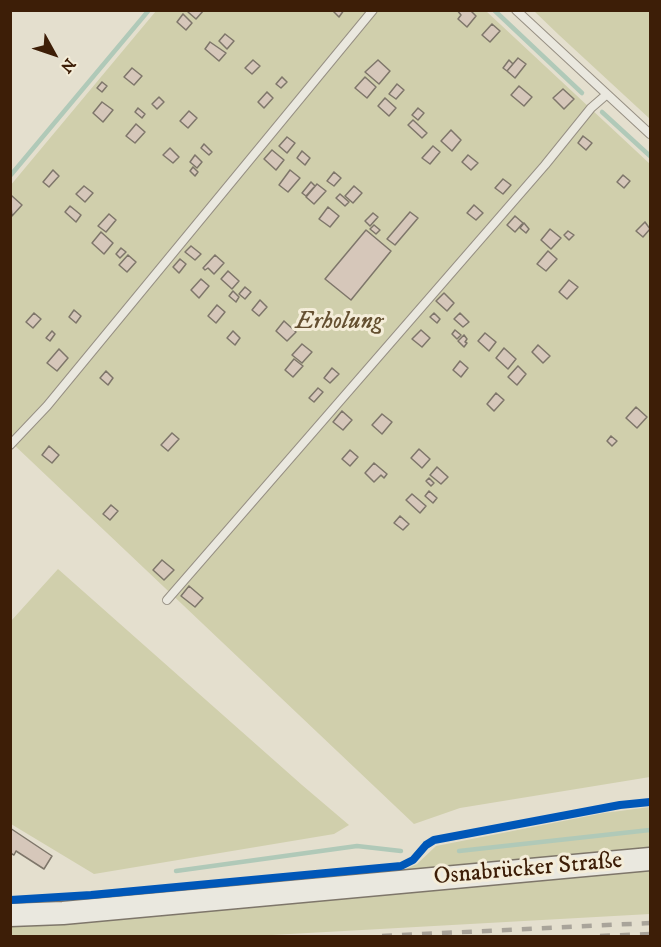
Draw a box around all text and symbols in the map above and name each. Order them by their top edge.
north arrow [24,24,84,84]
text: N [56,54,80,77]
park label: Erholung [296,309,382,337]
street label: Osnabrücker Straße [432,847,624,893]

